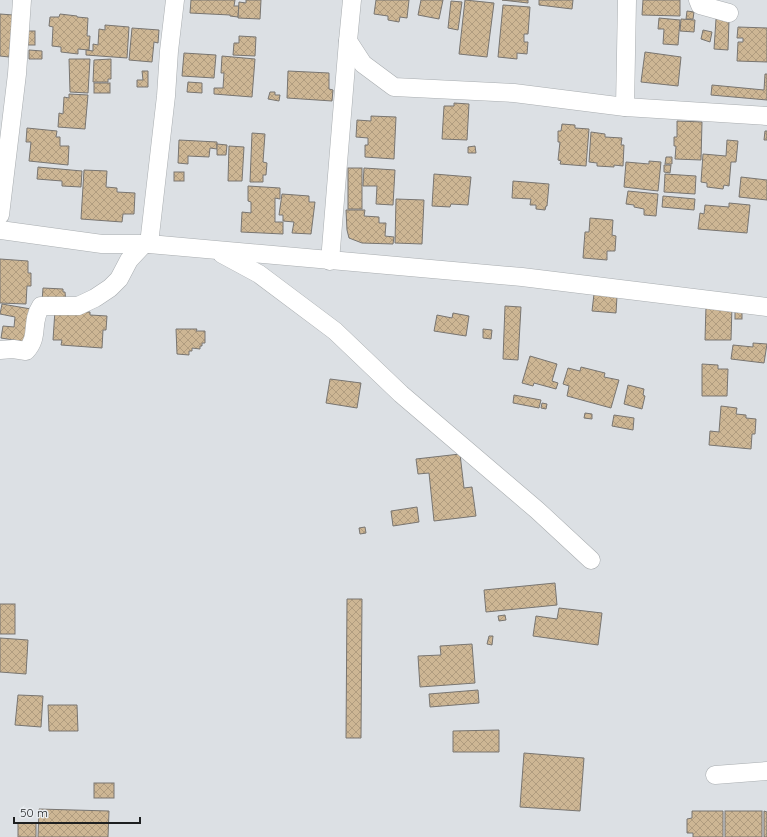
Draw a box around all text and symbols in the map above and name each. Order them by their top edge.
scale bar [14,799,140,825]
text: 50 m [20,805,48,820]

